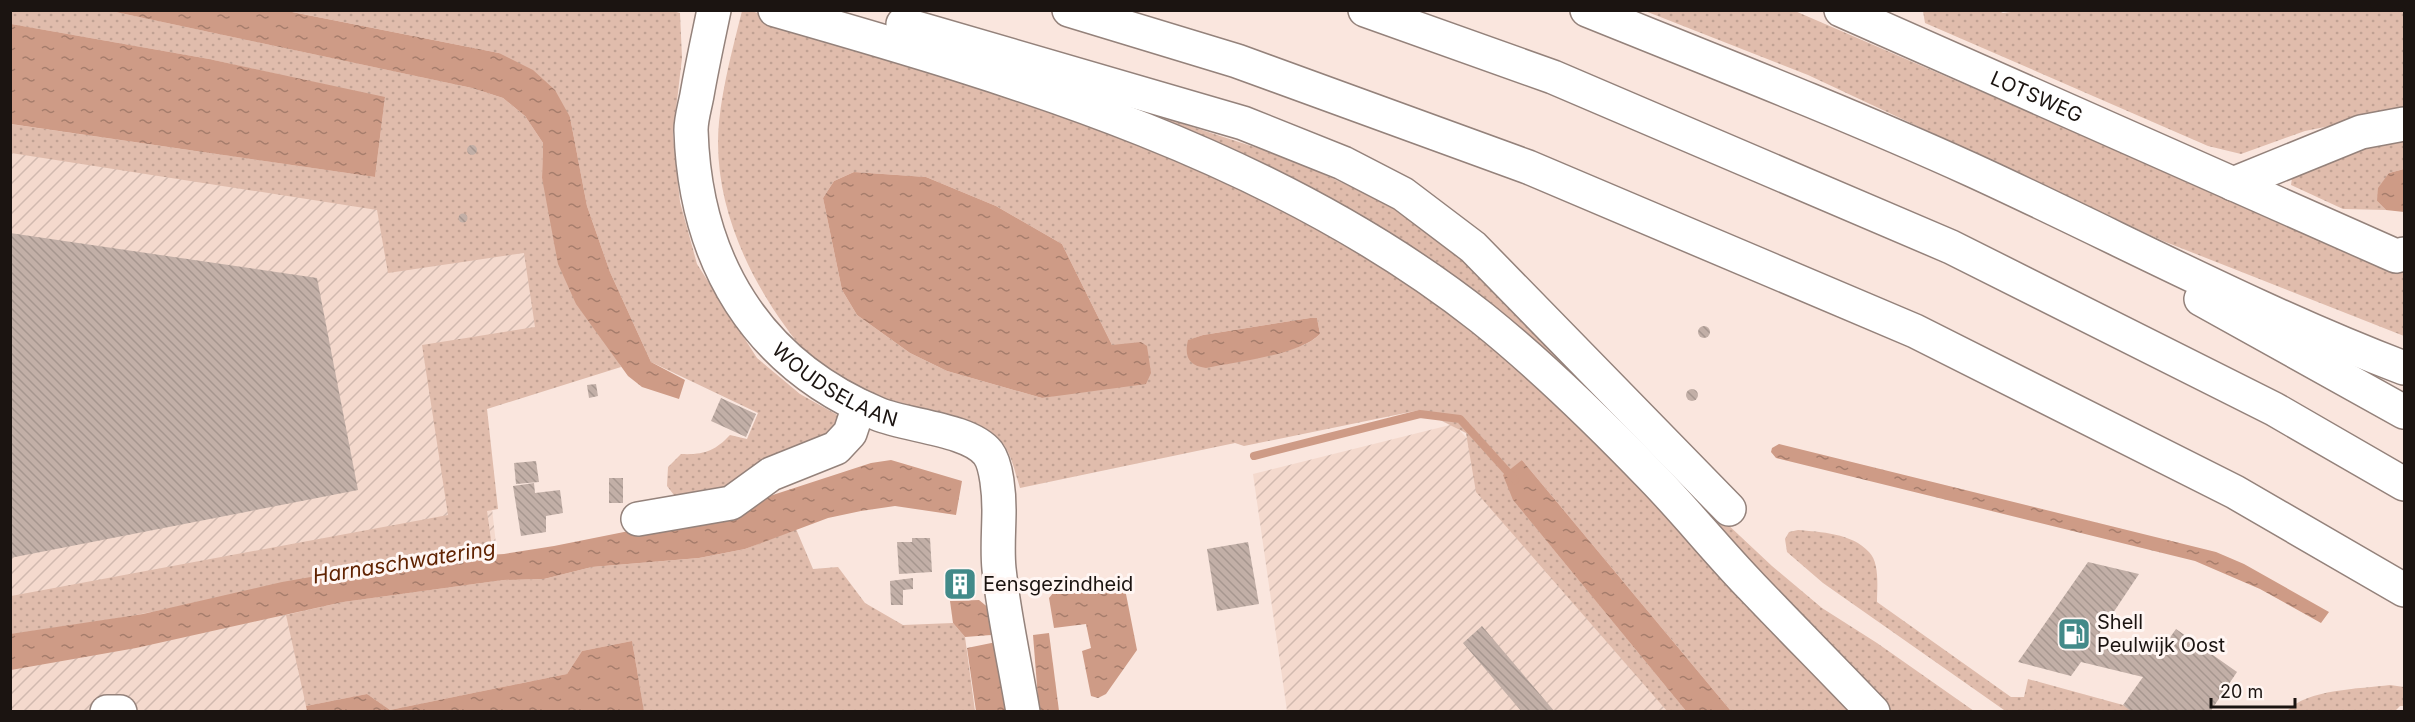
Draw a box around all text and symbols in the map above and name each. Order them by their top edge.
street label: LOTSWEG [1987,66,2086,128]
street label: WOUDSELAAN [767,338,900,432]
water label: Harnaschwatering [311,535,497,589]
building icon: Eensgezindheid [942,566,978,602]
place label: Eensgezindheid [983,572,1133,596]
place label: Shell Peulwijk Oost [2097,610,2225,657]
fuel station icon: Shell Peulwijk Oost [2056,616,2092,652]
scale bar [2211,671,2295,709]
text: 20 m [2220,681,2263,702]

